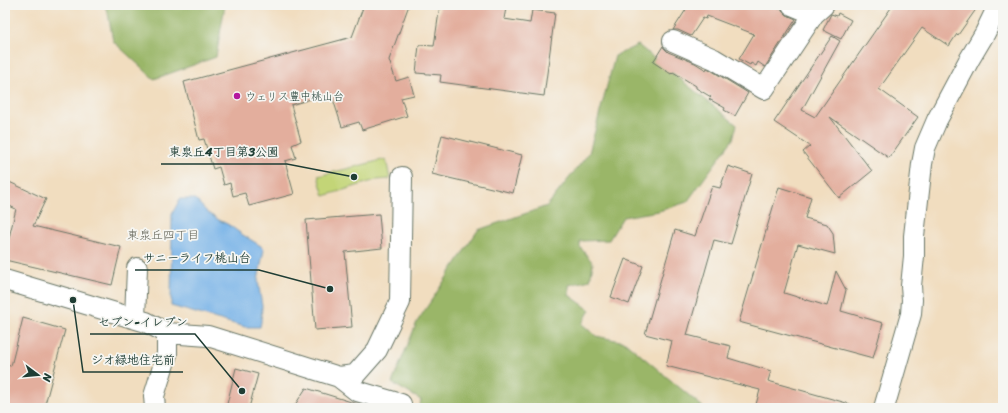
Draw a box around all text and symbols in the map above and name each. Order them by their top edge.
place label: ウェリス豊中桃山台 [245,87,344,106]
marker: ウェリス豊中桃山台 [232,91,242,101]
callout: 東泉丘4丁目第3公園 [161,140,287,164]
text: 東泉丘4丁目第3公園 [169,141,279,163]
district label: 東泉丘四丁目 [127,224,199,246]
callout: サニーライフ桃山台 [135,246,259,270]
text: サニーライフ桃山台 [143,247,251,269]
callout: セブン-イレブン [90,310,195,334]
text: セブン-イレブン [98,311,188,333]
callout: ジオ緑地住宅前 [83,348,183,372]
text: ジオ緑地住宅前 [91,349,175,371]
north arrow [18,355,58,395]
text: N [37,370,58,384]

